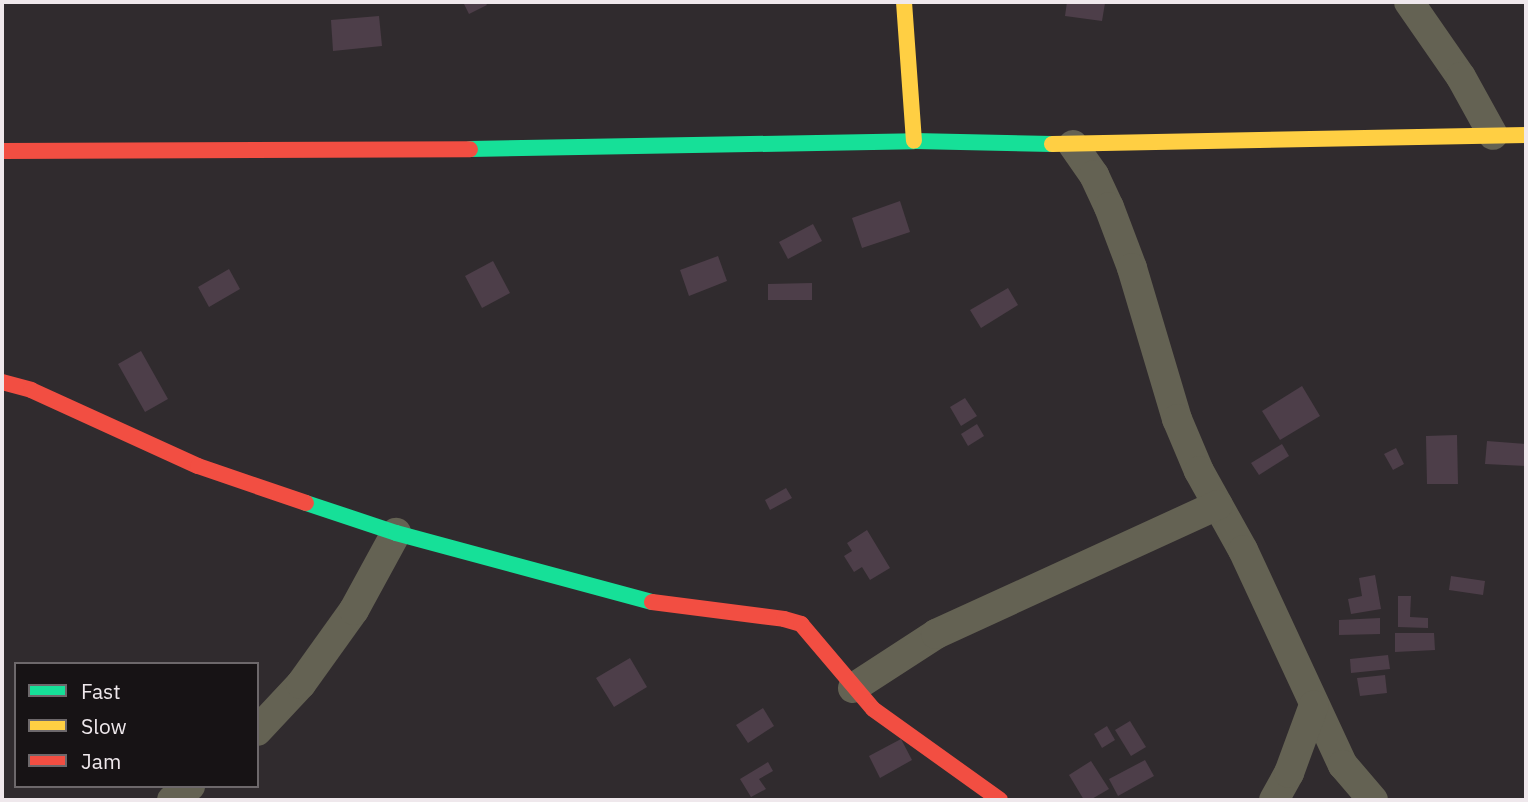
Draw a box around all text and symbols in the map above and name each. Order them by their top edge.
legend [14,662,259,788]
text: Fast [81,677,121,705]
text: Slow [81,712,127,740]
text: Jam [81,747,121,775]

